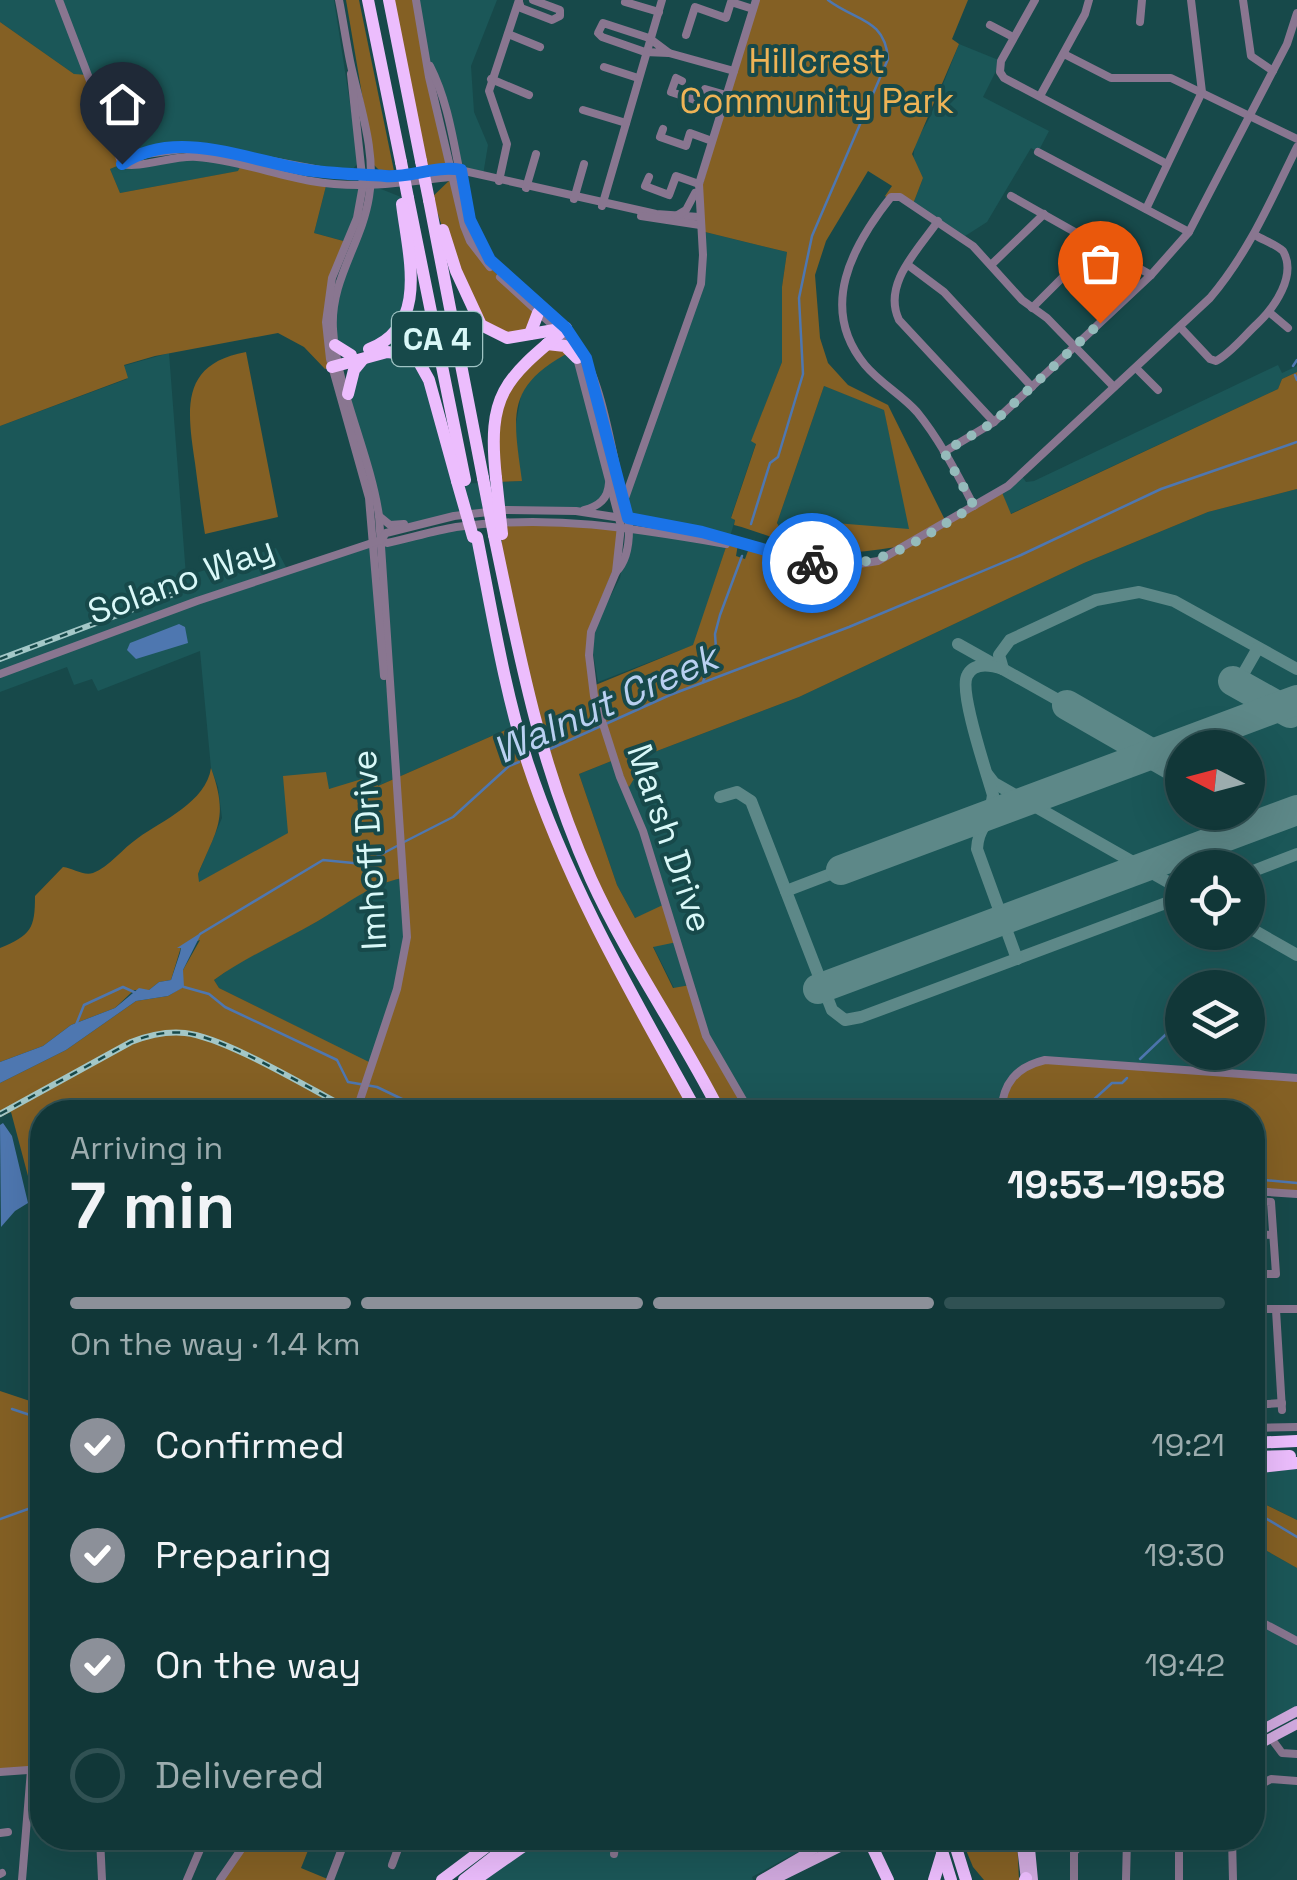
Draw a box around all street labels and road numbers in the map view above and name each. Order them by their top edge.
road number: CA 4 [392,312,482,366]
street label: Solano Way [82,526,280,634]
street label: Marsh Drive [617,738,723,938]
street label: Imhoff Drive [342,749,396,951]

